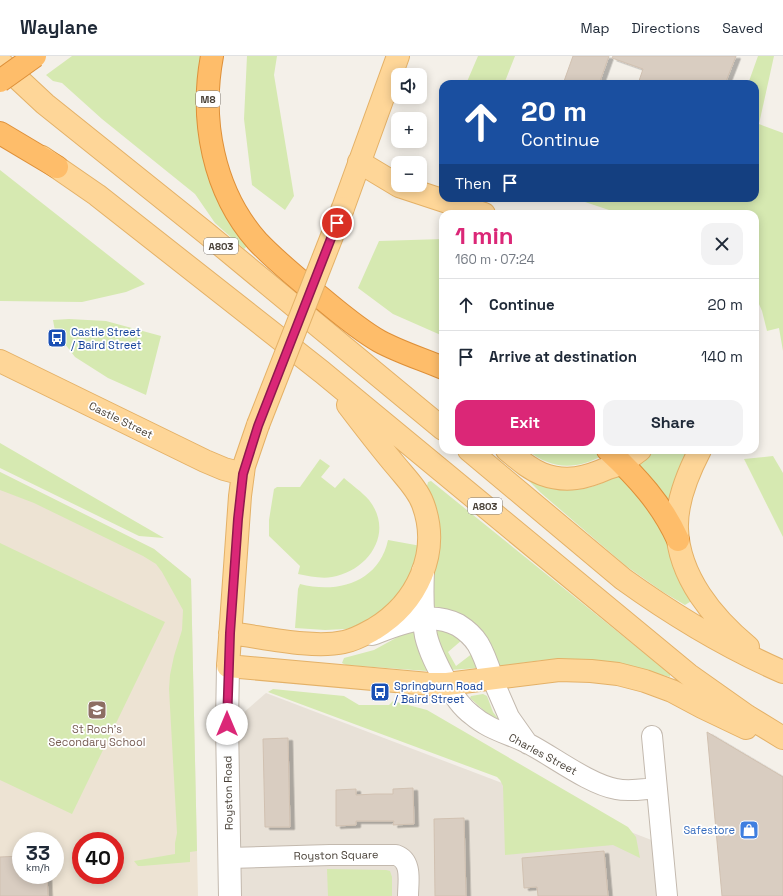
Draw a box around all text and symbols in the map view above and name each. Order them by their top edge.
text: Waylane [20,15,98,40]
text: Map [580,19,610,37]
text: Directions [632,19,700,37]
text: Saved [722,19,763,37]
map controls [391,68,427,192]
button: sound [391,68,427,104]
road number: M8 [196,91,220,107]
text: 20 m [521,93,587,129]
icon: ahead [455,96,507,148]
button: + [391,112,427,148]
text: Continue [521,128,600,151]
button: − [391,156,427,192]
icon: arrive [499,172,521,194]
text: Then [455,174,491,193]
pin [320,206,354,240]
icon: arrive [326,212,348,234]
text: 1 min [455,220,514,251]
button: close [701,223,743,265]
road number: A803 [204,238,238,254]
text: 160 m · 07:24 [455,251,535,268]
icon: ahead [455,294,477,316]
text: Continue [489,295,555,314]
text: 20 m [708,295,743,314]
place label: Castle Street / Baird Street [71,325,142,352]
bus stop icon: Castle Street / Baird Street [46,327,68,349]
icon: arrive [455,346,477,368]
text: Arrive at destination [489,347,637,366]
text: 140 m [701,347,743,366]
street label: Castle Street [87,398,155,442]
button: Exit [455,400,595,446]
button: Share [603,400,743,446]
road number: A803 [468,498,502,514]
place label: Springburn Road / Baird Street [394,679,483,706]
bus stop icon: Springburn Road / Baird Street [369,681,391,703]
school or university icon: St Roch's Secondary School [86,699,108,721]
position arrow [206,703,248,745]
place label: St Roch's Secondary School [49,722,145,749]
street label: Charles Street [506,730,580,778]
street label: Royston Road [220,756,236,830]
shop icon: Safestore [738,819,760,841]
place label: Safestore [683,823,735,837]
speed limit sign: 40 [72,832,124,884]
text: 33 [26,840,50,866]
street label: Royston Square [294,847,378,863]
text: km/h [26,861,50,874]

